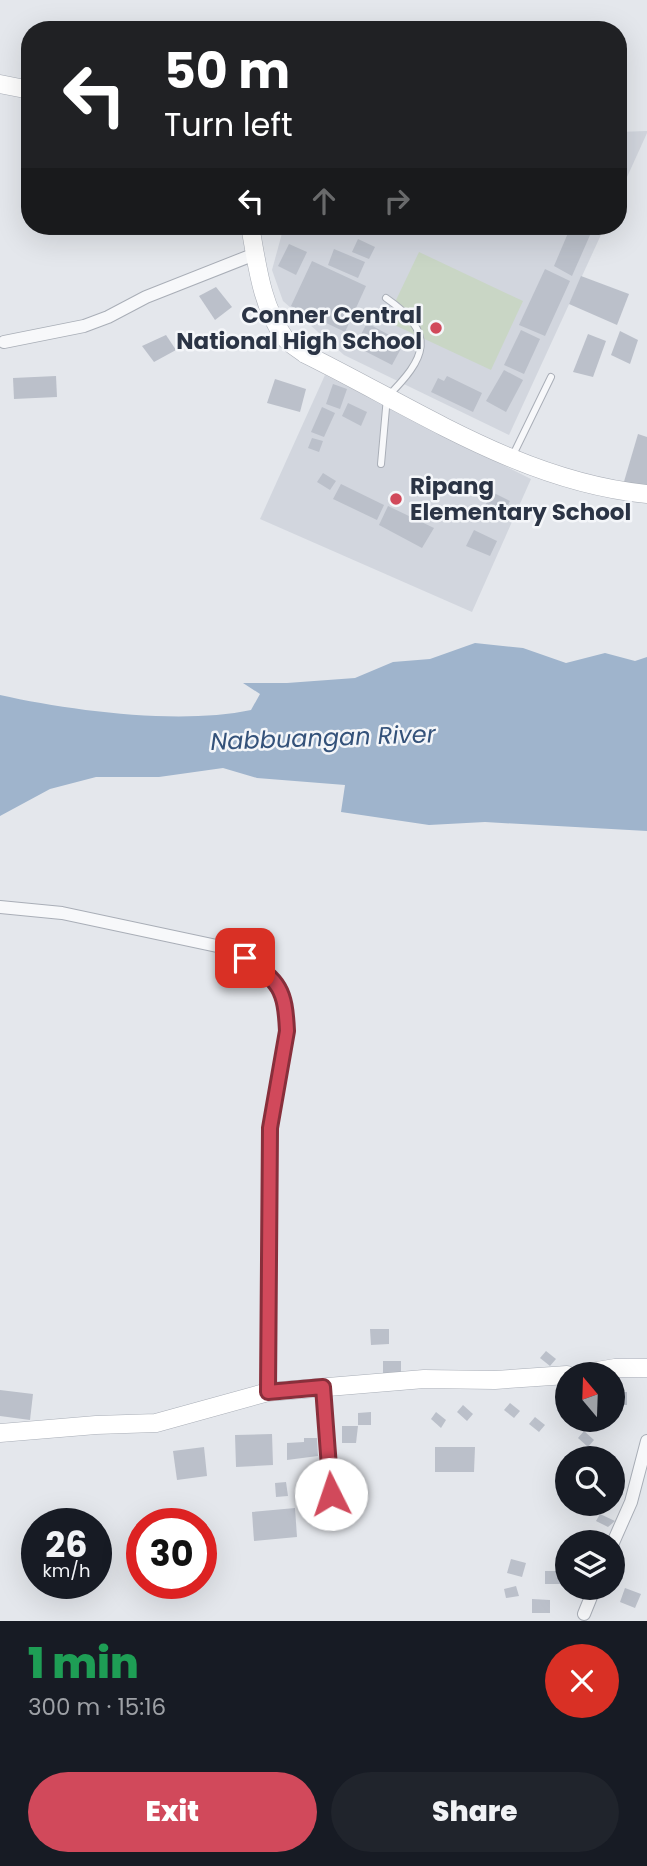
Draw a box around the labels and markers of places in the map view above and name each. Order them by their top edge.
place label: Conner Central National High School [176,299,422,357]
marker: Conner Central National High School [428,320,444,336]
place label: Ripang Elementary School [410,470,631,528]
marker: Ripang Elementary School [388,491,404,507]
pin [215,928,275,988]

